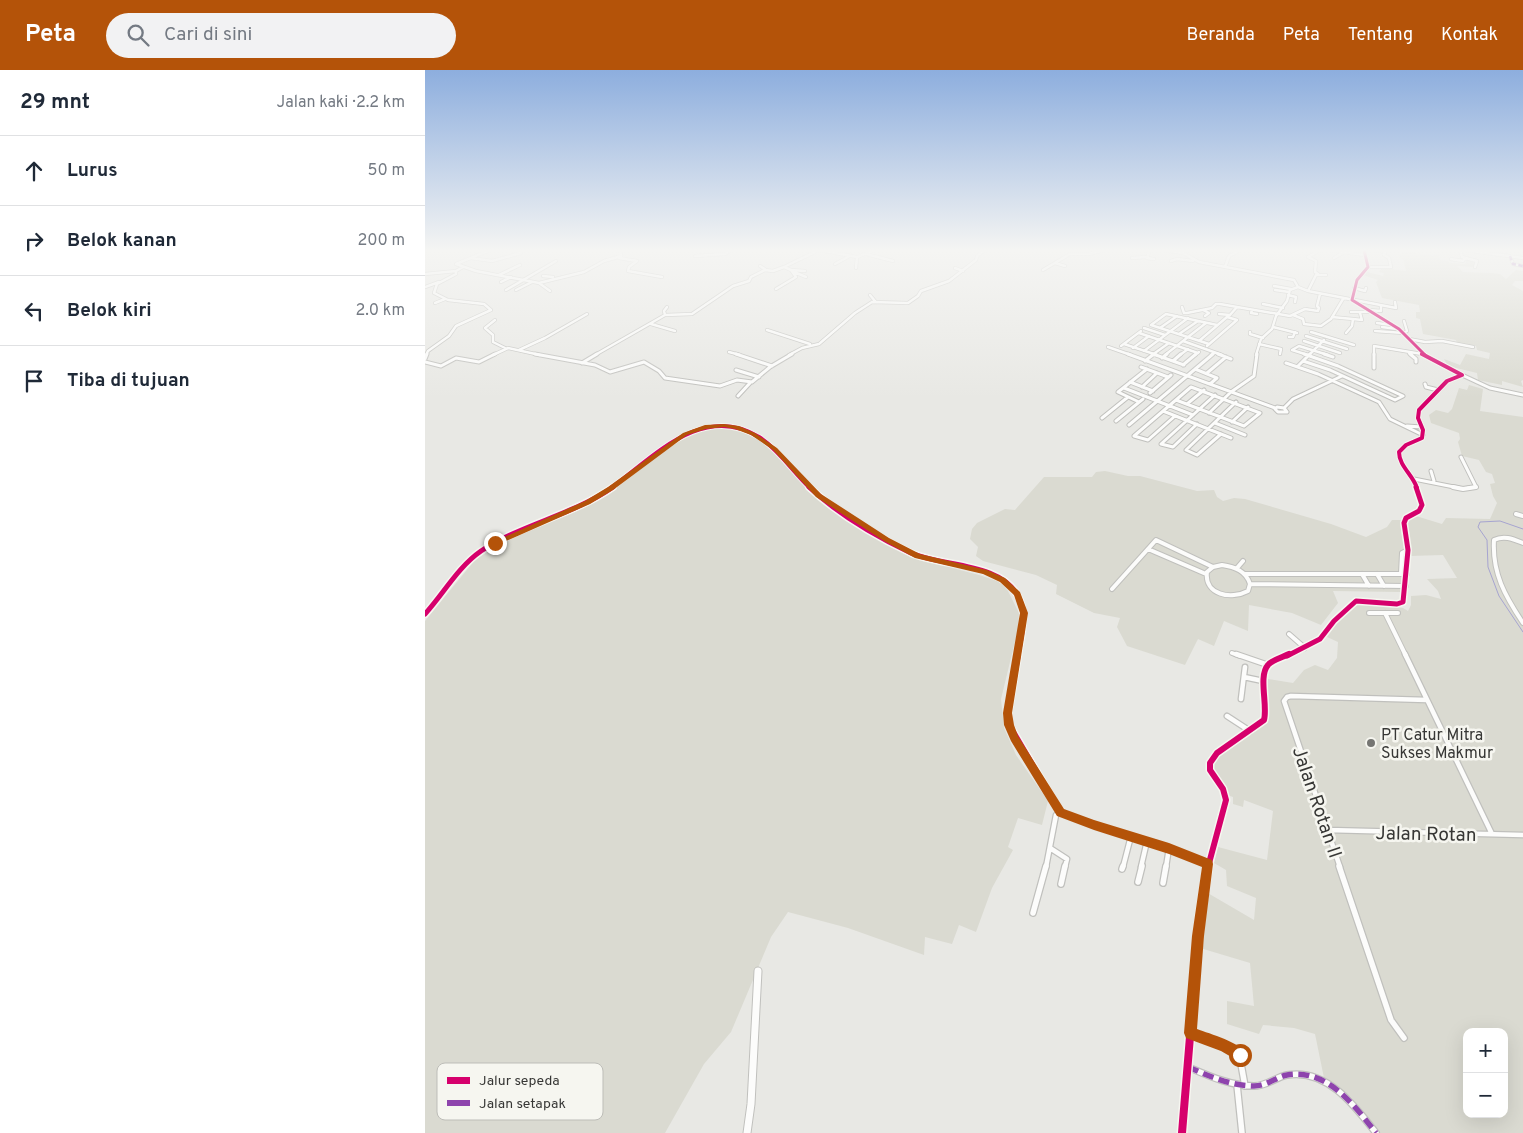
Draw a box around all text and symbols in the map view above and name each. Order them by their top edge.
search box [106,13,456,58]
text: Peta [25,20,76,50]
icon: search [124,21,152,49]
text: Cari di sini [164,23,252,47]
text: Beranda [1186,24,1255,47]
text: Peta [1283,24,1320,47]
text: Tentang [1348,24,1413,47]
text: Kontak [1441,24,1498,47]
text: 29 mnt [20,89,90,116]
text: Jalan kaki · 2.2 km [277,93,405,113]
icon: ahead [20,157,48,185]
text: Lurus [67,159,118,183]
text: 50 m [368,161,405,181]
icon: right [20,227,48,255]
text: Belok kanan [67,229,177,253]
text: 200 m [357,231,405,251]
icon: left [20,297,48,325]
text: Belok kiri [67,299,152,323]
text: 2.0 km [355,301,405,321]
icon: arrive [20,367,48,395]
text: Tiba di tujuan [67,369,190,393]
route end [484,532,507,555]
place label: PT Catur Mitra Sukses Makmur [1381,726,1493,764]
marker: PT Catur Mitra Sukses Makmur [1365,737,1377,749]
street label: Jalan Rotan II [1286,744,1346,862]
street label: Jalan Rotan [1375,822,1477,848]
map controls [1463,1028,1508,1118]
button: + [1463,1028,1508,1073]
route start [1229,1044,1252,1067]
legend [437,1063,603,1120]
text: Jalur sepeda [479,1073,560,1090]
button: − [1463,1073,1508,1118]
text: Jalan setapak [479,1096,566,1113]

